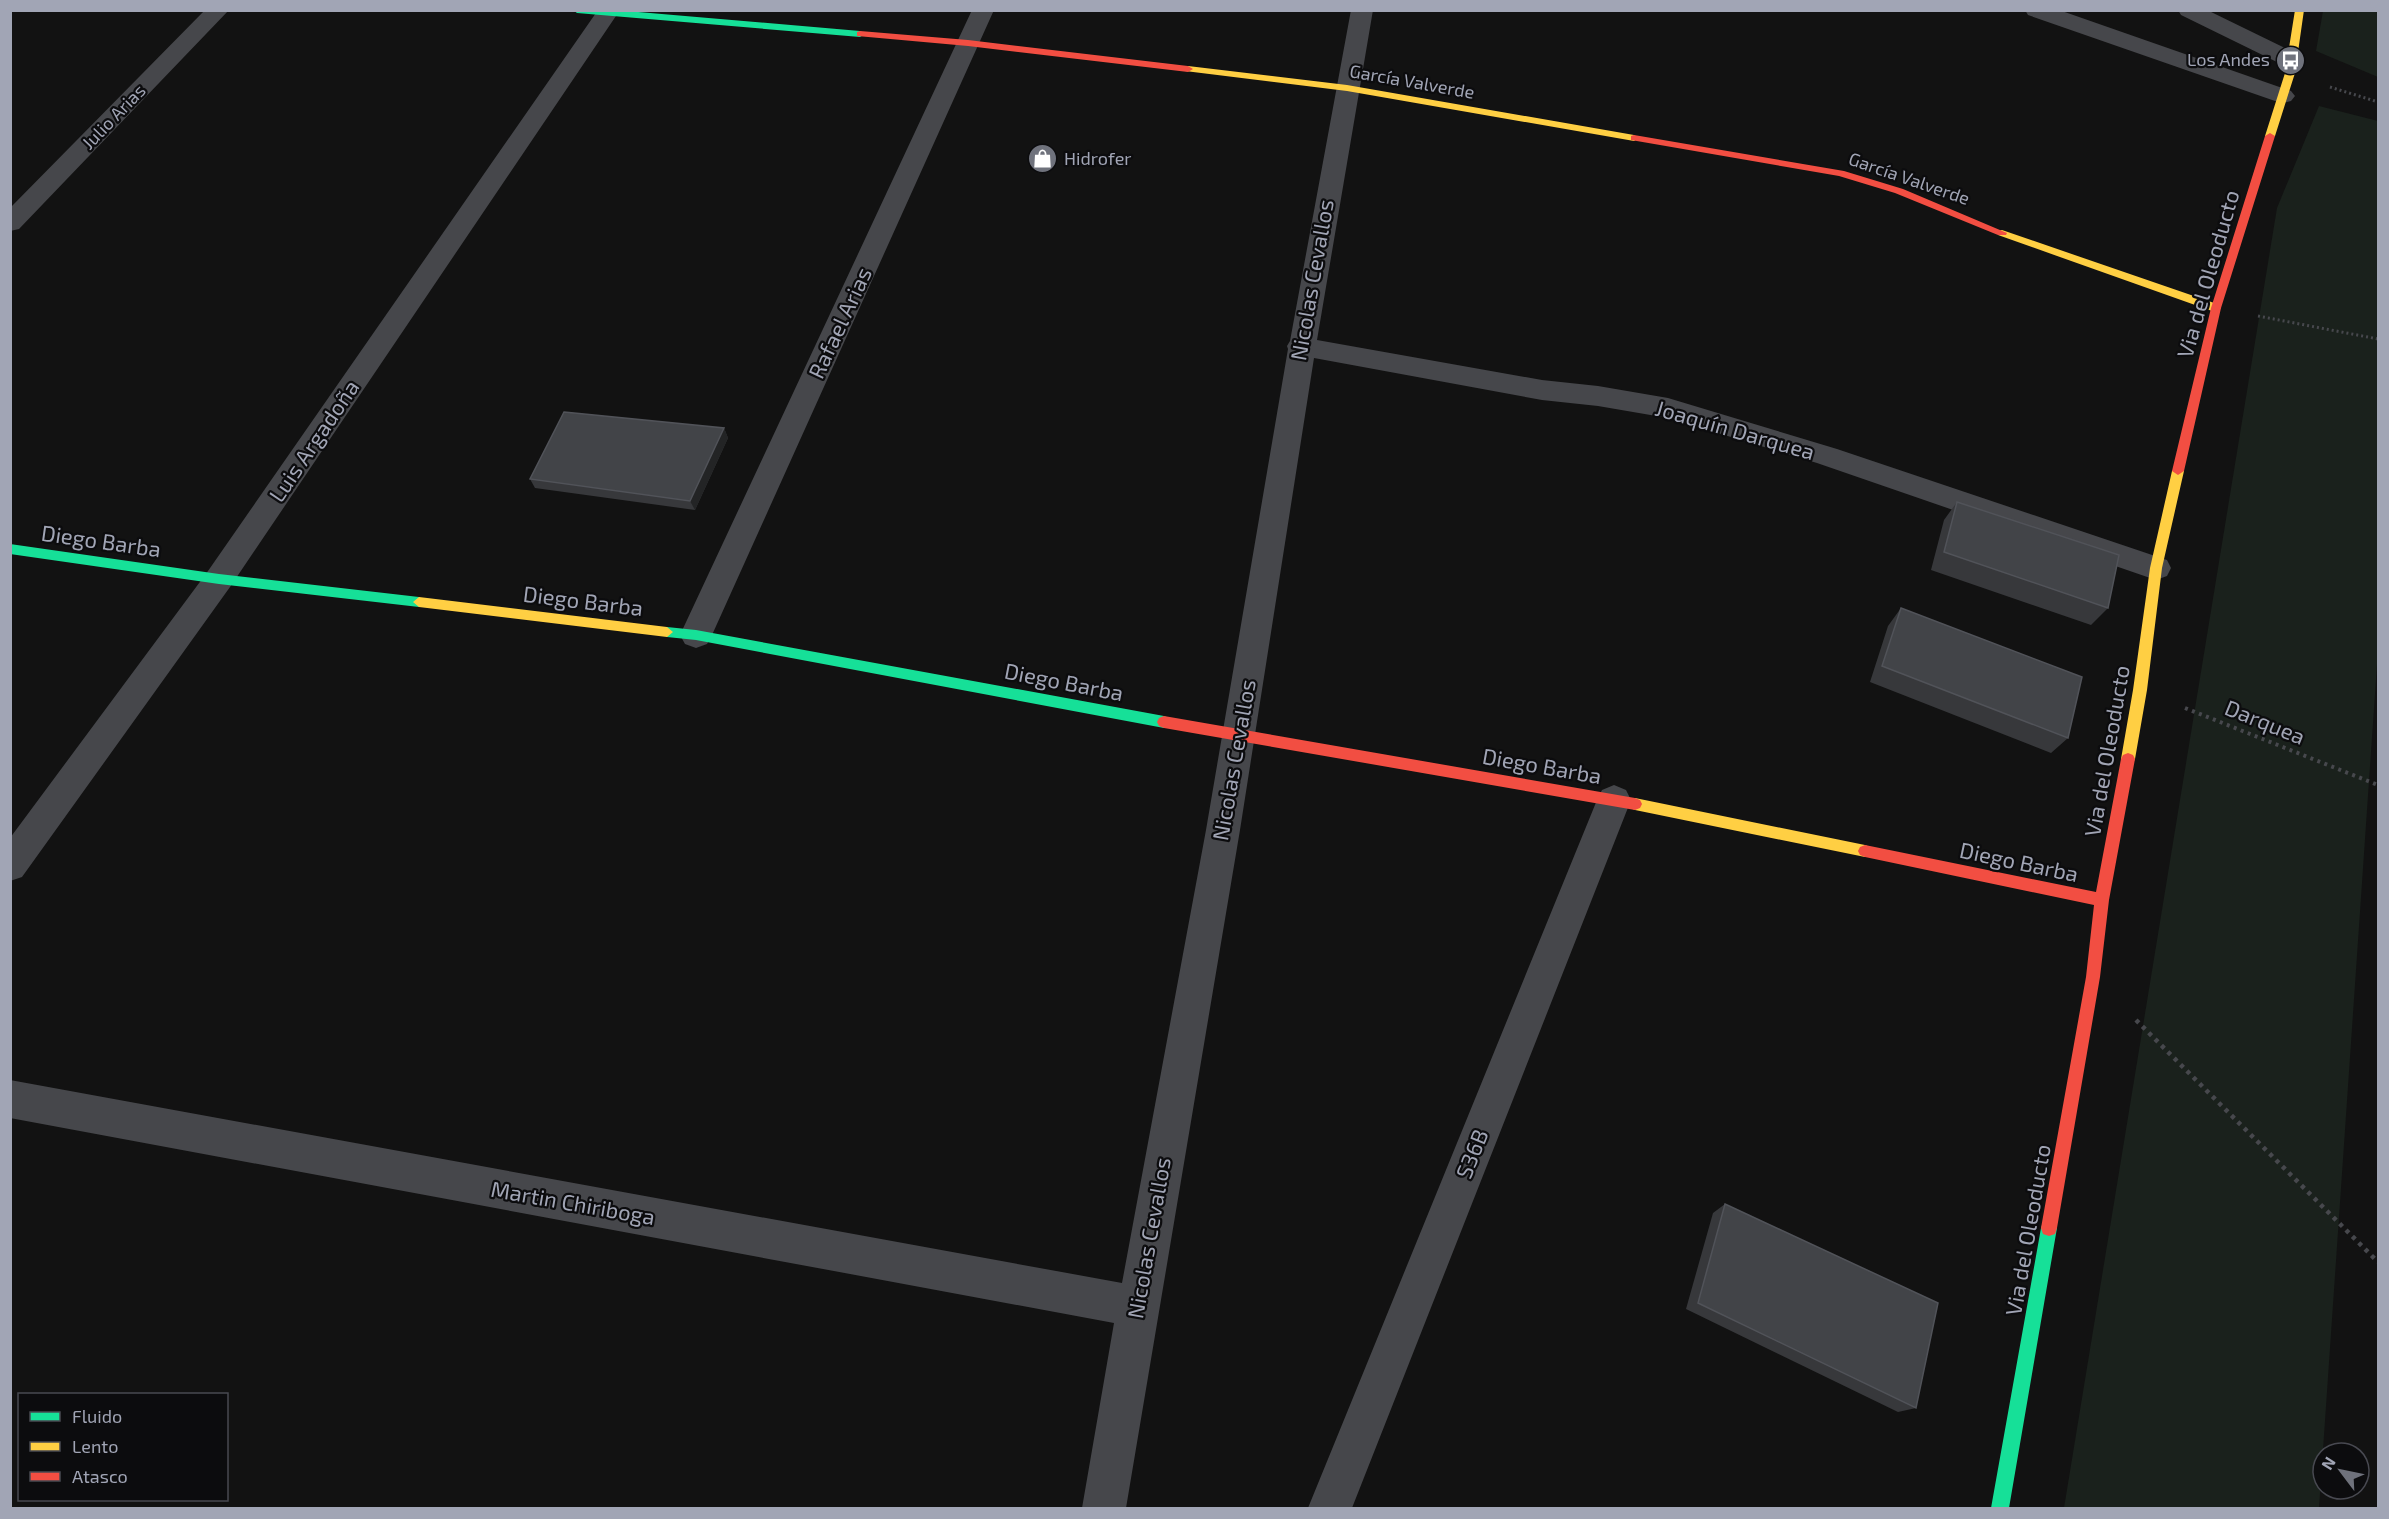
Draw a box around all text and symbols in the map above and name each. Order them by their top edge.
bus stop icon: Los Andes [2275,44,2307,76]
place label: Los Andes [2187,48,2270,70]
street label: García Valverde [1348,59,1476,103]
street label: Julio Arias [77,79,150,153]
shop icon: Hidrofer [1027,143,1059,175]
place label: Hidrofer [1064,147,1132,169]
street label: García Valverde [1846,147,1973,209]
street label: Via del Oleoducto [2171,187,2243,361]
street label: Nicolas Cevallos [1284,197,1338,363]
street label: Rafael Arias [802,263,876,382]
street label: Luis Argadoña [263,375,364,506]
street label: Joaquín Darquea [1653,394,1818,464]
street label: Diego Barba [40,519,163,561]
street label: Diego Barba [522,580,645,620]
street label: Diego Barba [1002,657,1126,705]
street label: Via del Oleoducto [2078,663,2134,839]
street label: Nicolas Cevallos [1206,677,1260,843]
street label: Darquea [2221,693,2309,749]
street label: Diego Barba [1481,742,1604,788]
street label: Diego Barba [1958,836,2081,886]
street label: S36B [1450,1125,1493,1182]
street label: Via del Oleoducto [1999,1142,2055,1318]
street label: Nicolas Cevallos [1121,1155,1175,1321]
street label: Martin Chiriboga [489,1175,657,1229]
legend [18,1393,228,1501]
text: Fluido [72,1405,122,1427]
text: Lento [72,1435,118,1457]
north arrow [2311,1441,2371,1501]
text: N [2317,1453,2339,1473]
text: Atasco [72,1465,128,1487]

